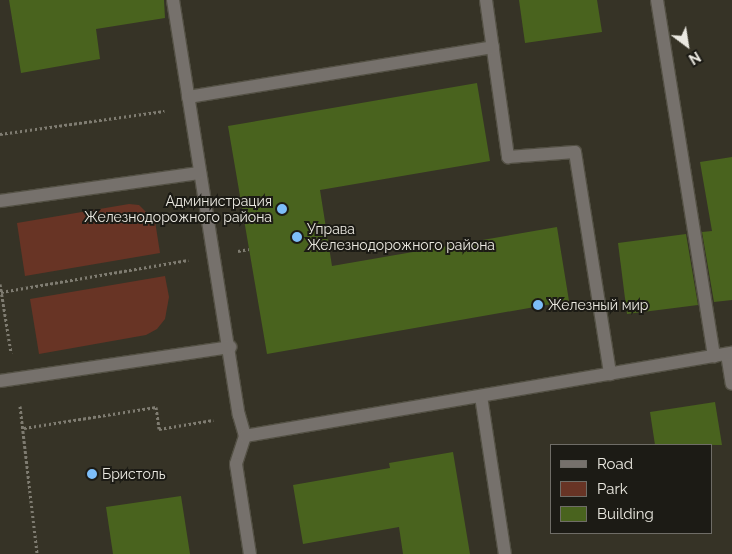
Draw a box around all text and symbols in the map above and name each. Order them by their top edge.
north arrow [662,20,712,70]
text: N [686,48,703,67]
place label: Администрация Железнодорожного района [84,193,272,226]
marker: Администрация Железнодорожного района [276,203,288,215]
place label: Управа Железнодорожного района [307,221,495,253]
marker: Управа Железнодорожного района [291,231,303,243]
place label: Железный мир [548,297,649,313]
marker: Железный мир [532,299,544,311]
legend [550,444,712,534]
text: Road [597,455,633,473]
place label: Бристоль [102,466,166,482]
marker: Бристоль [86,468,98,480]
text: Park [597,480,628,498]
text: Building [597,505,654,523]

